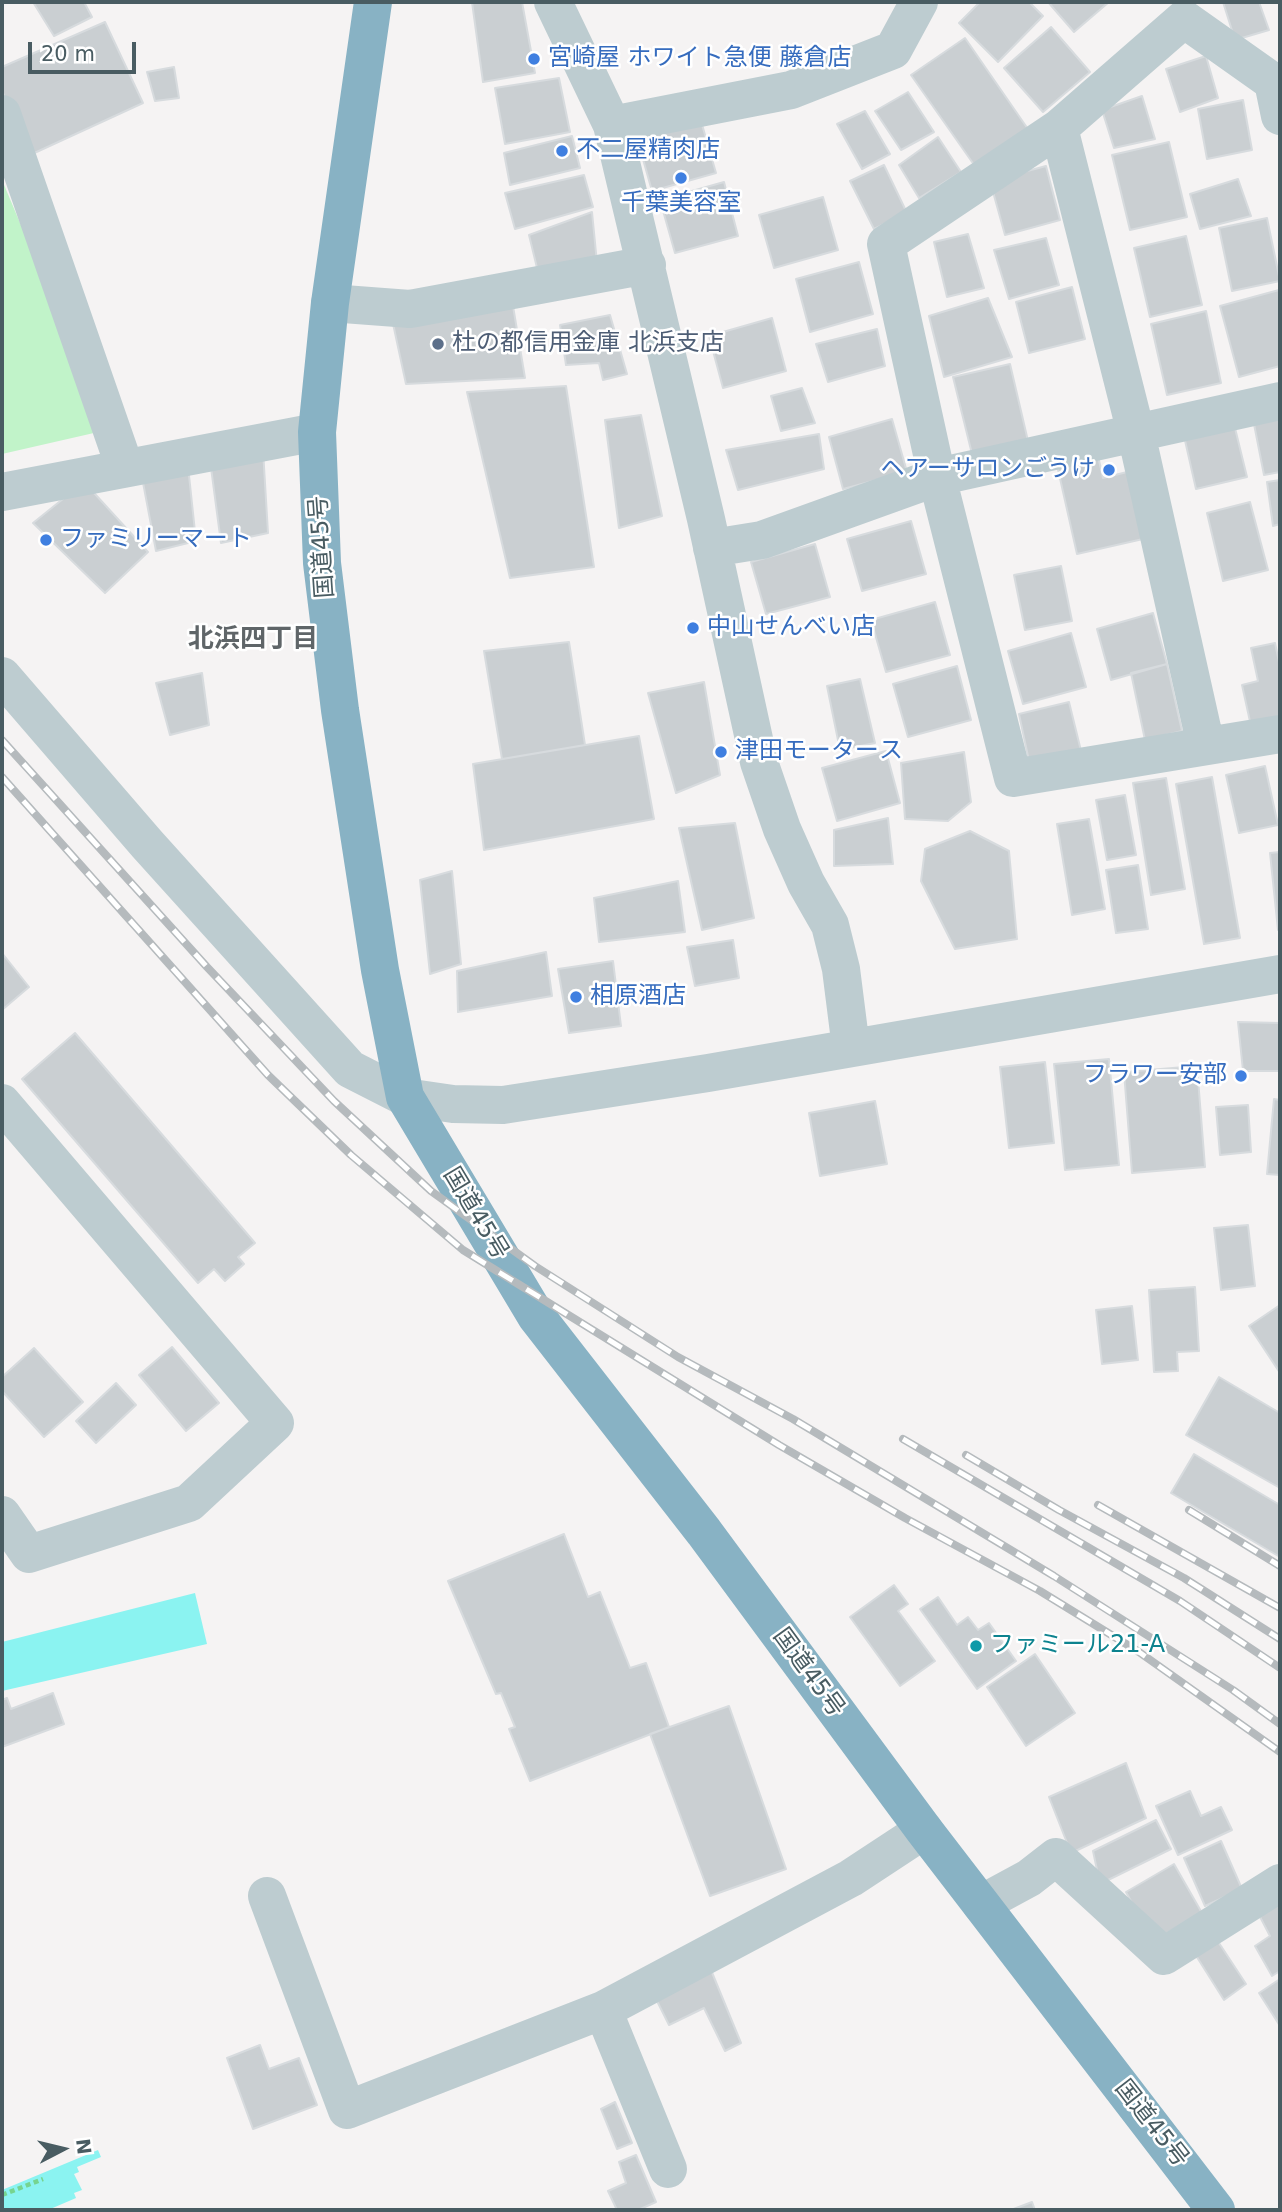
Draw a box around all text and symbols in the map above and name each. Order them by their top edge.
scale bar [32,28,140,72]
text: 20 m [41,42,95,66]
place label: 宮崎屋 ホワイト急便 藤倉店 [548,45,851,73]
marker: 宮崎屋 ホワイト急便 藤倉店 [526,51,542,67]
place label: 不二屋精肉店 [576,137,720,165]
marker: 不二屋精肉店 [554,143,570,159]
marker: 千葉美容室 [673,170,689,186]
place label: 千葉美容室 [621,190,741,218]
place label: 杜の都信用金庫 北浜支店 [452,330,724,358]
marker: 杜の都信用金庫 北浜支店 [430,336,446,352]
place label: ヘアーサロンごうけ [880,456,1095,484]
marker: ヘアーサロンごうけ [1101,462,1117,478]
street label: 国道45号 [305,495,341,599]
place label: ファミリーマート [60,526,252,554]
marker: ファミリーマート [38,532,54,548]
place label: 中山せんべい店 [707,614,875,642]
marker: 中山せんべい店 [685,620,701,636]
district label: 北浜四丁目 [188,624,318,656]
place label: 津田モータース [735,738,903,766]
marker: 津田モータース [713,744,729,760]
place label: 相原酒店 [590,983,686,1011]
marker: 相原酒店 [568,989,584,1005]
place label: フラワー安部 [1083,1062,1227,1090]
marker: フラワー安部 [1233,1068,1249,1084]
street label: 国道45号 [436,1163,514,1265]
street label: 国道45号 [766,1623,850,1723]
place label: ファミール21-A [990,1632,1165,1660]
marker: ファミール21-A [968,1638,984,1654]
street label: 国道45号 [1108,2075,1194,2173]
north arrow [28,2114,98,2184]
text: N [72,2137,96,2156]

